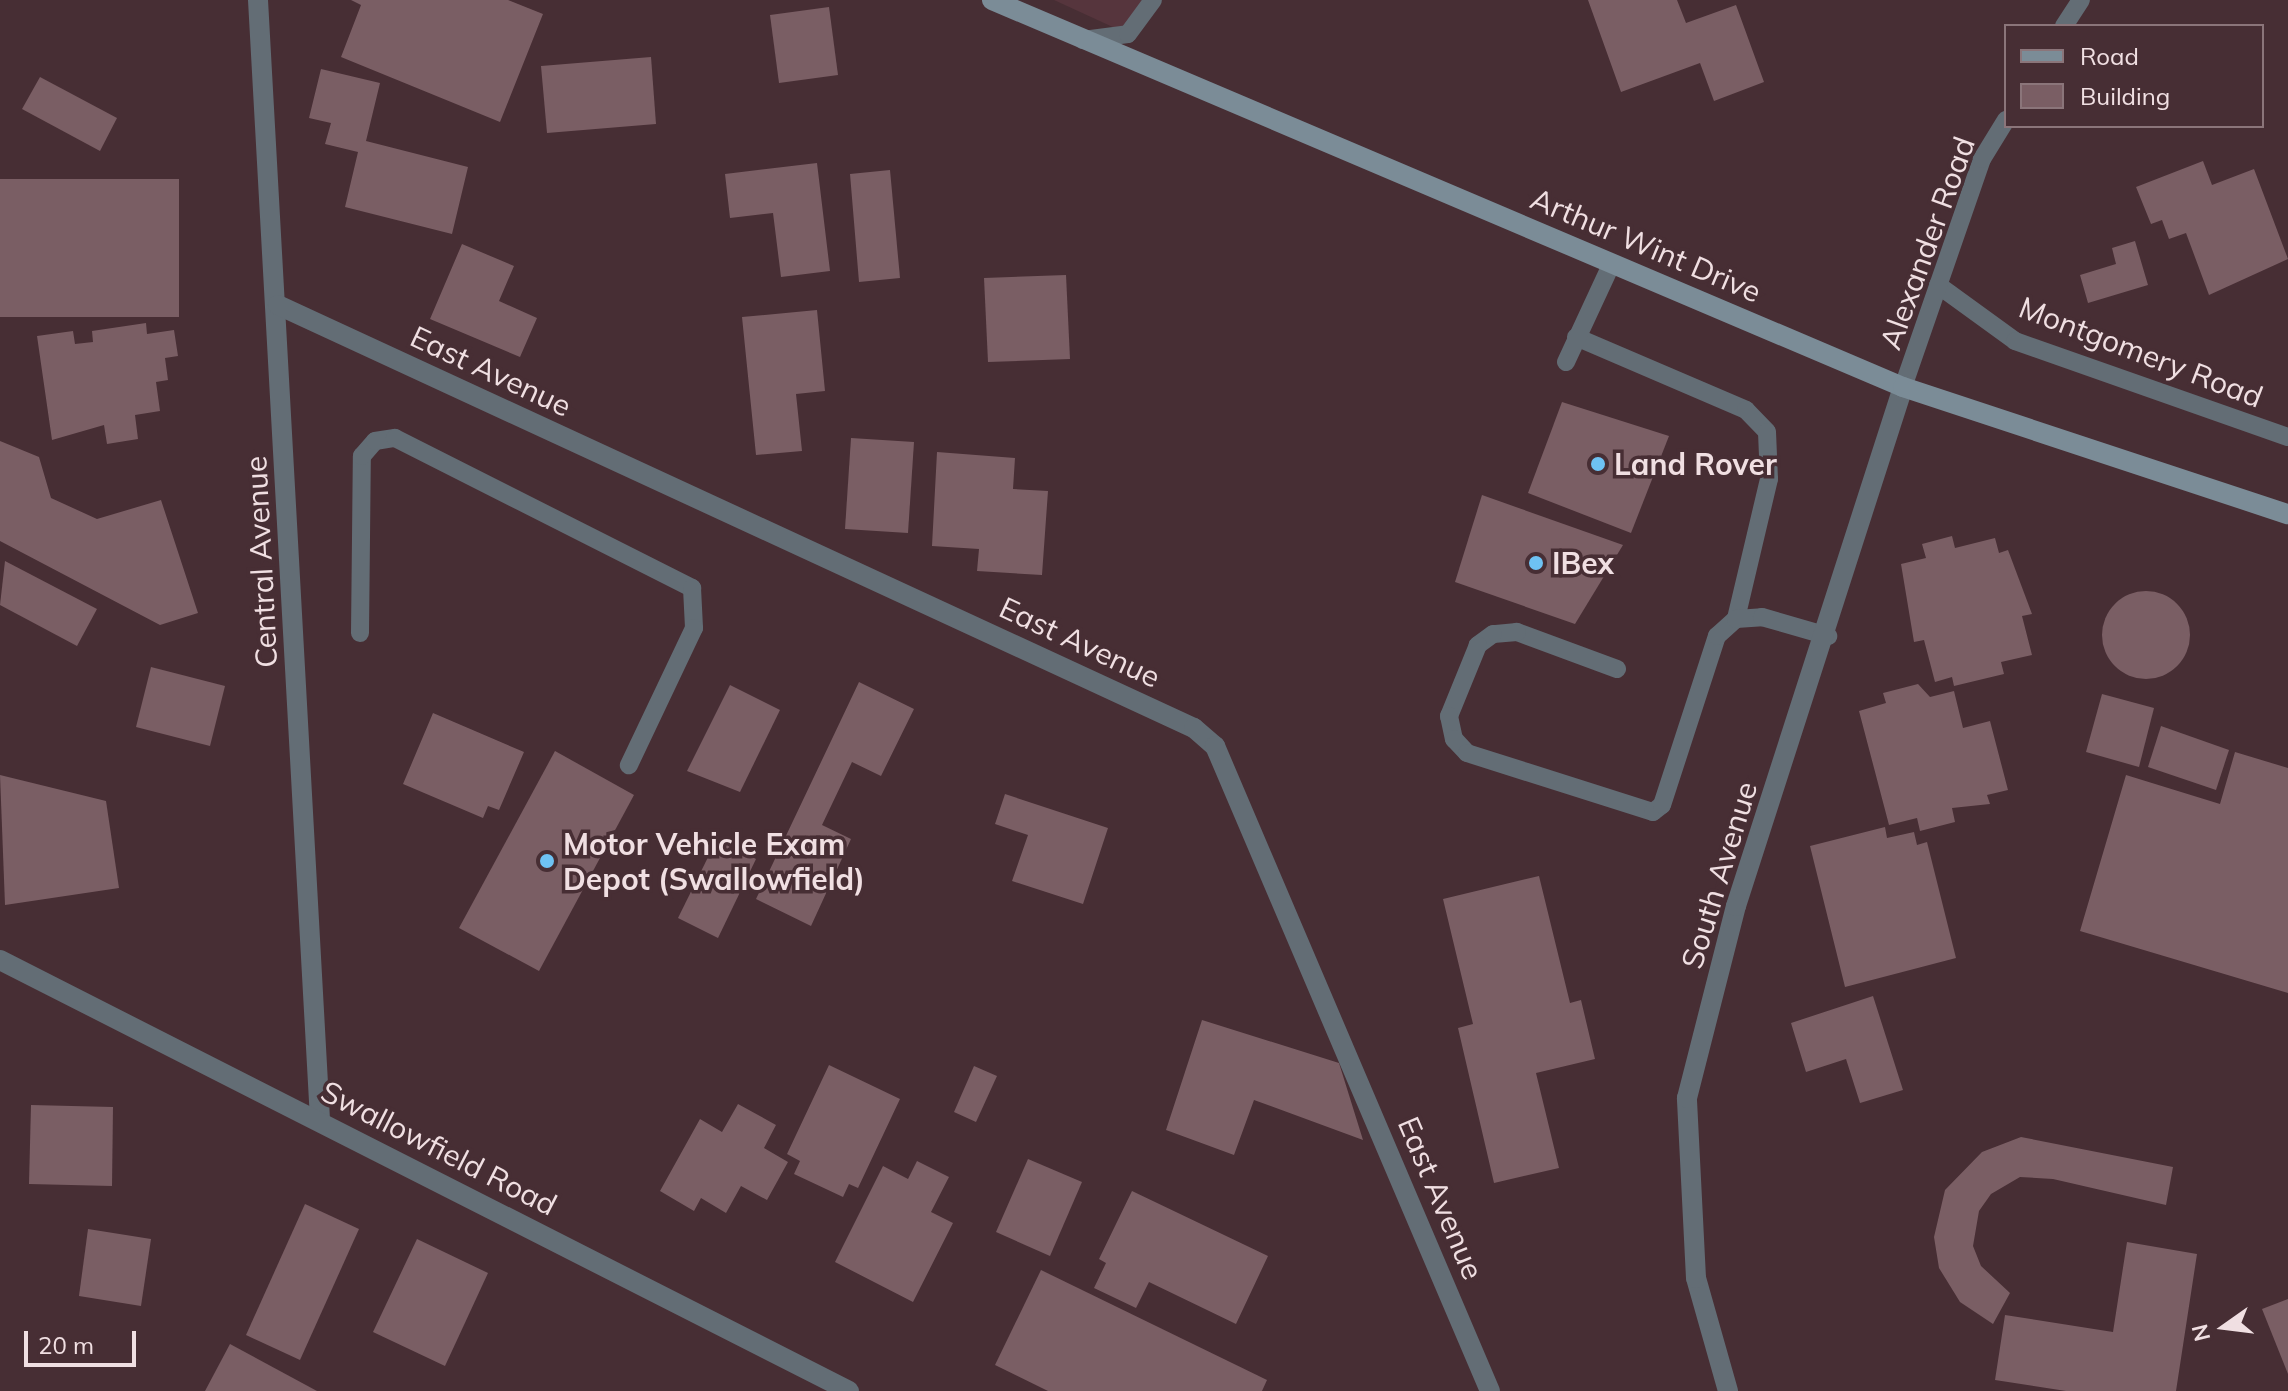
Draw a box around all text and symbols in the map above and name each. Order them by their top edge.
legend [2004,24,2264,128]
text: Road [2080,41,2139,71]
text: Building [2080,81,2170,111]
street label: Alexander Road [1872,132,1982,354]
street label: Arthur Wint Drive [1525,180,1767,310]
street label: Montgomery Road [2014,289,2268,415]
street label: East Avenue [405,318,577,424]
place label: Land Rover [1614,446,1777,482]
street label: Central Avenue [237,455,285,669]
marker: Land Rover [1589,455,1607,473]
place label: IBex [1552,545,1614,581]
marker: IBex [1527,554,1545,572]
street label: East Avenue [994,589,1166,695]
street label: South Avenue [1673,777,1765,973]
place label: Motor Vehicle Exam Depot (Swallowfield) [563,826,865,896]
marker: Motor Vehicle Exam Depot (Swallowfield) [538,852,556,870]
street label: Swallowfield Road [315,1073,563,1223]
street label: East Avenue [1391,1111,1491,1285]
north arrow [2184,1287,2264,1367]
scale bar [28,1315,140,1365]
text: N [2185,1321,2216,1344]
text: 20 m [38,1330,94,1360]

